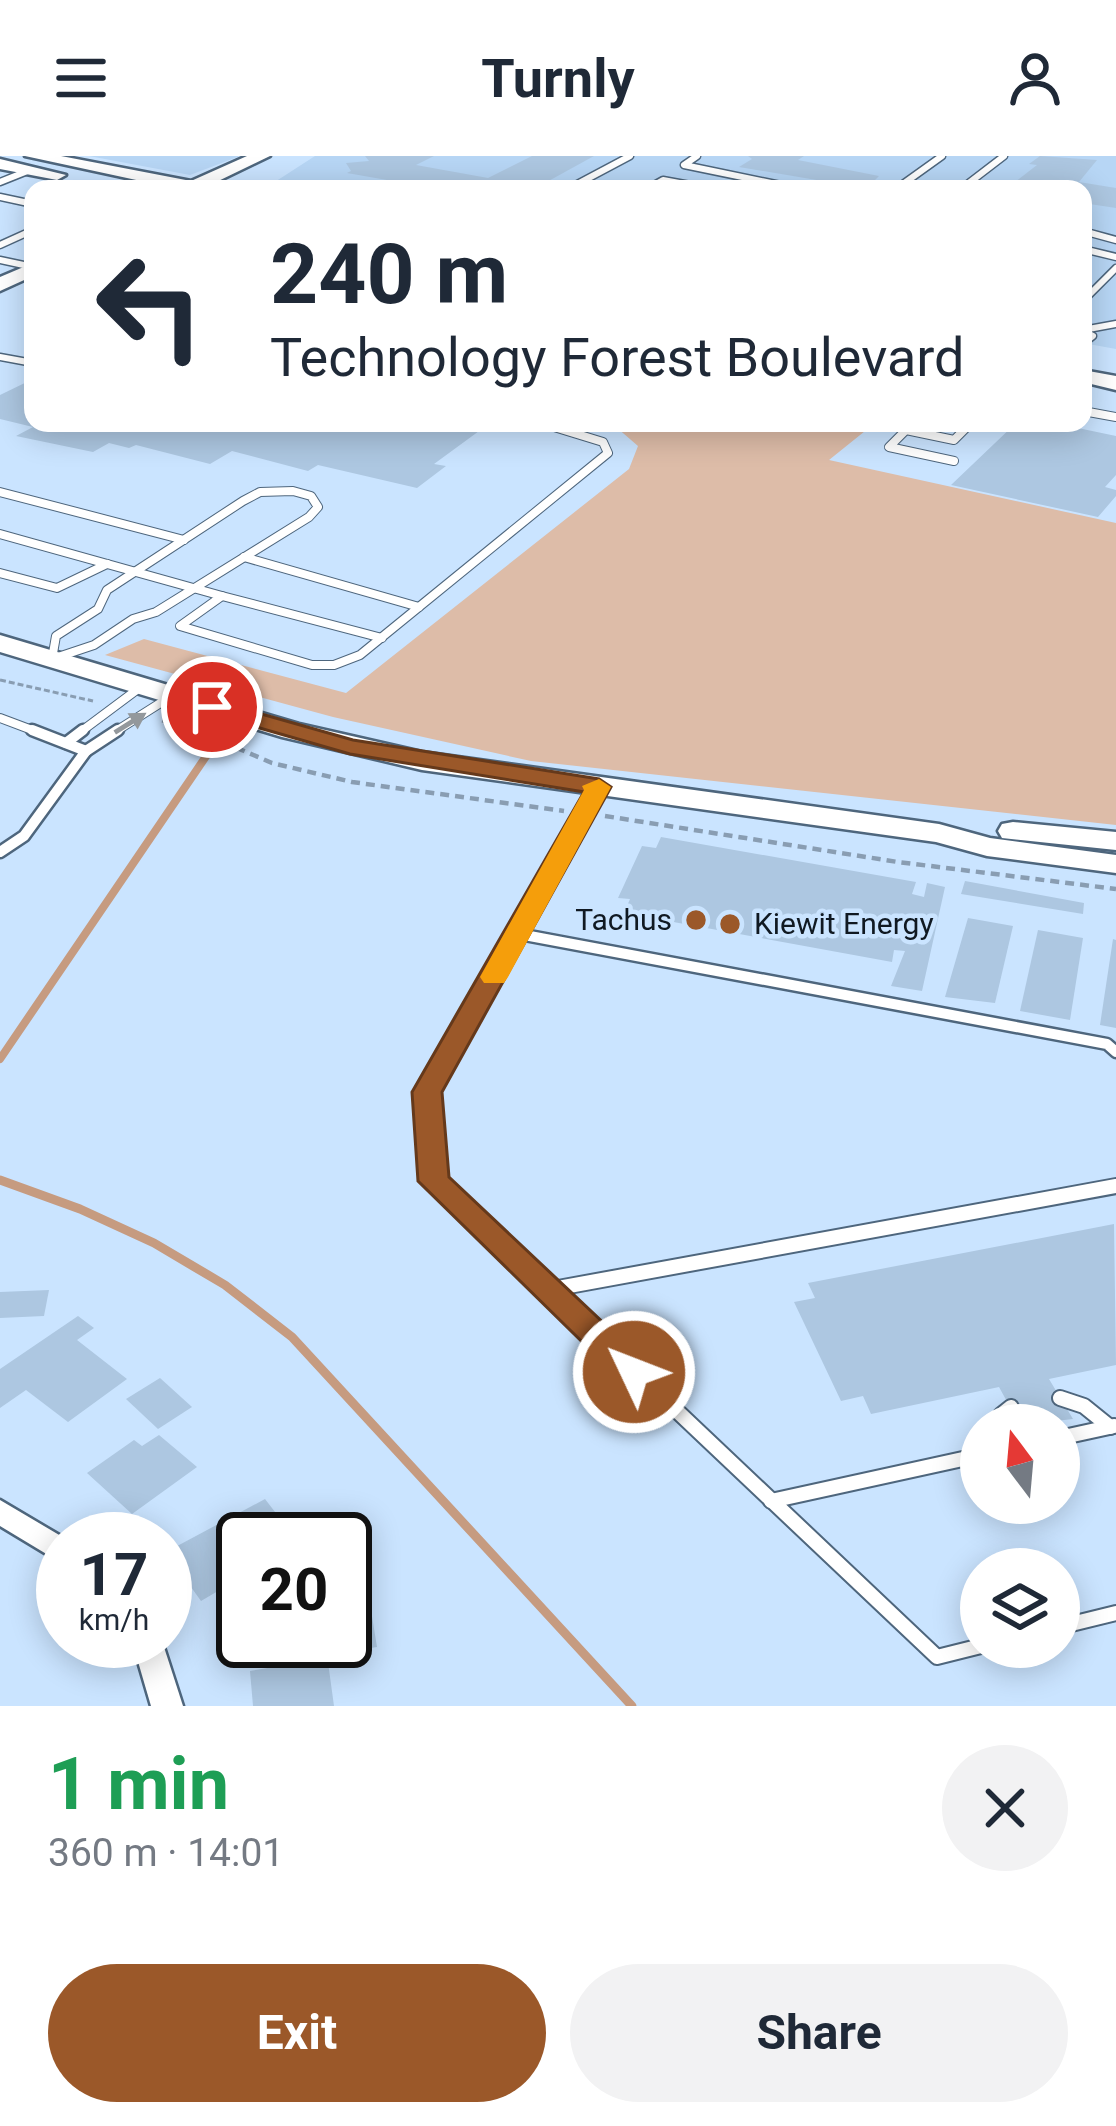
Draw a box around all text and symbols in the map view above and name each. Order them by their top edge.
icon: menu [48,45,114,111]
icon: person [1002,45,1068,111]
text: Turnly [481,47,635,110]
text: 240 m [270,225,508,324]
icon: left [72,228,228,384]
text: Technology Forest Boulevard [270,326,965,389]
pin [161,656,263,758]
icon: arrive [179,674,245,740]
one-way arrow [113,713,146,735]
place label: Tachus [575,902,672,937]
place label: Kiewit Energy [754,906,934,941]
marker: Tachus [683,907,709,933]
marker: Kiewit Energy [717,911,743,937]
position arrow [571,1309,697,1435]
north arrow [960,1404,1080,1524]
map controls [960,1404,1080,1668]
speed limit sign: 20 [216,1512,372,1668]
text: 17 [80,1539,148,1610]
button: layers [960,1548,1080,1668]
text: km/h [79,1602,149,1637]
text: 1 min [48,1742,229,1827]
button: close [942,1745,1068,1871]
text: 360 m · 14:01 [48,1830,284,1876]
button: Exit [48,1964,546,2102]
button: Share [570,1964,1068,2102]

